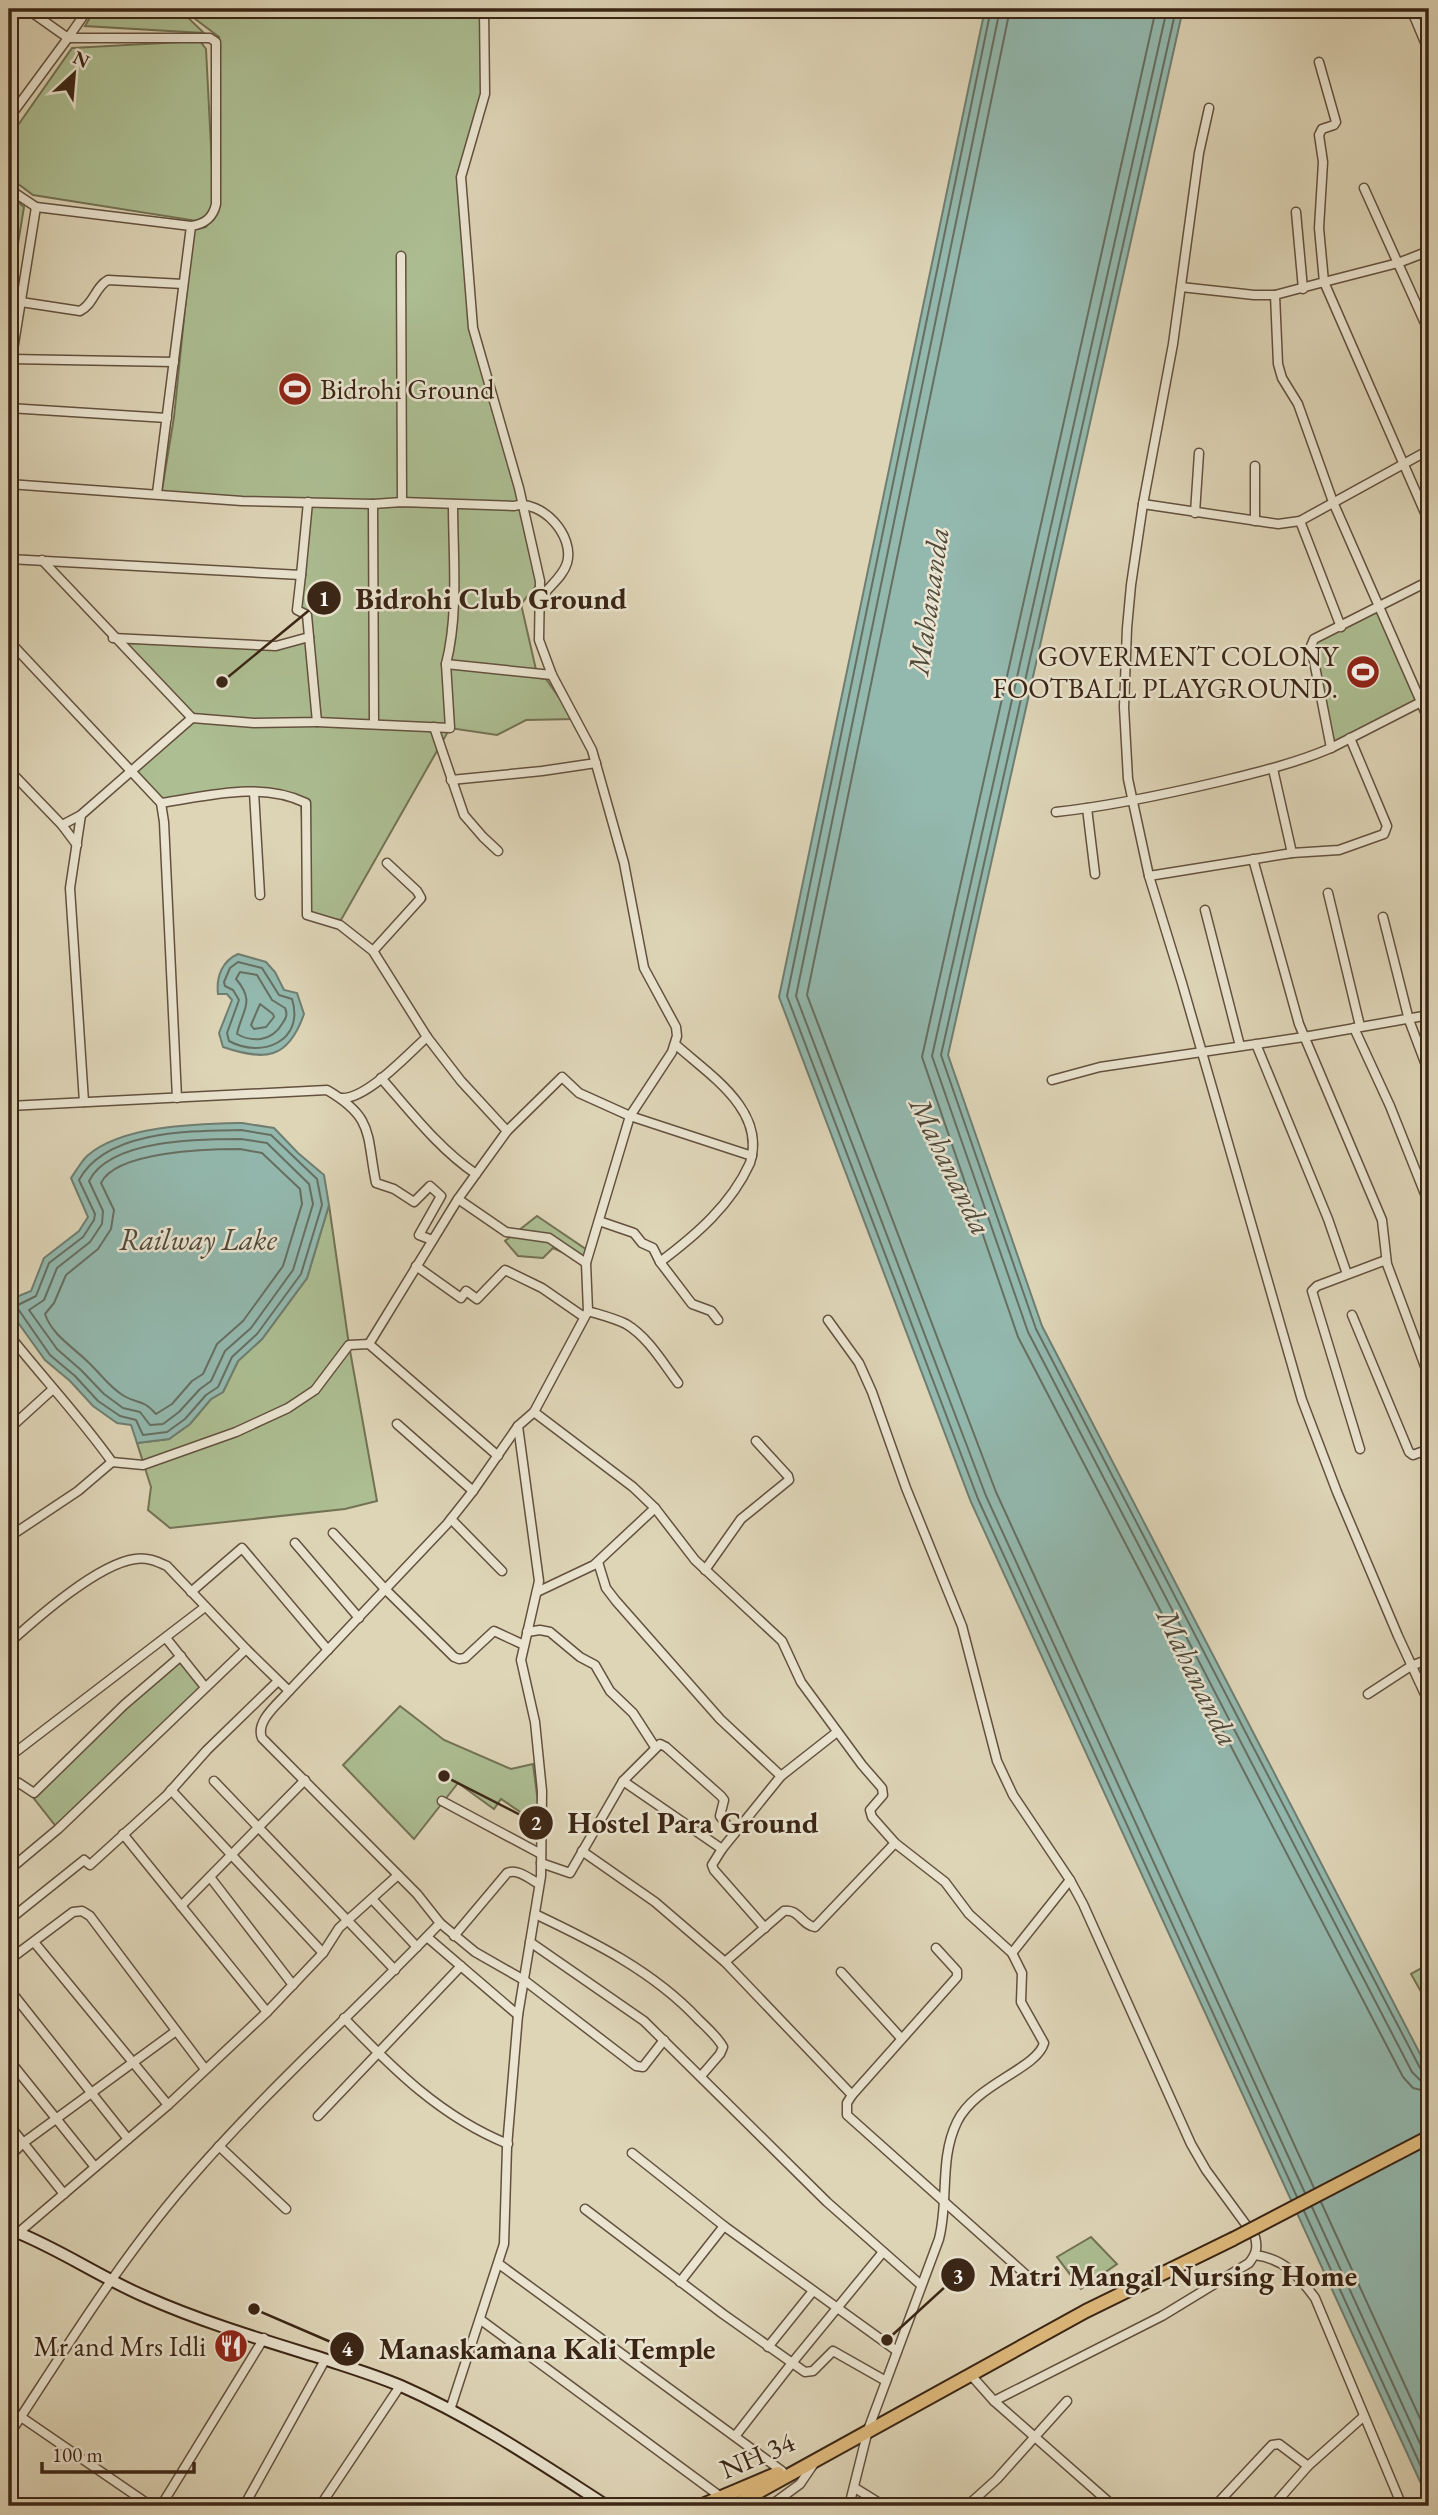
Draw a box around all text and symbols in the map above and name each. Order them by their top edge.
north arrow [38,38,108,108]
text: N [69,45,94,74]
sports icon: Bidrohi Ground [276,370,314,408]
place label: Bidrohi Ground [320,371,495,407]
water label: Mahananda [898,525,958,679]
callout: Bidrohi Club Ground [306,573,641,624]
text: Bidrohi Club Ground [355,579,627,618]
text: 1 [318,585,330,612]
place label: GOVERMENT COLONY FOOTBALL PLAYGROUND. [993,638,1340,706]
sports icon: GOVERMENT COLONY FOOTBALL PLAYGROUND. [1344,653,1382,691]
water label: Mahananda [900,1089,1001,1241]
water label: Railway Lake [119,1220,278,1259]
water label: Mahananda [1147,1600,1248,1752]
callout: Hostel Para Ground [519,1797,833,1848]
text: Hostel Para Ground [567,1803,819,1842]
text: 2 [530,1809,542,1836]
callout: Matri Mangal Nursing Home [940,2250,1371,2301]
text: Matri Mangal Nursing Home [989,2256,1357,2295]
text: 3 [952,2262,964,2289]
callout: Manaskamana Kali Temple [329,2323,729,2374]
restaurant icon: Mr and Mrs Idli [212,2327,250,2365]
place label: Mr and Mrs Idli [34,2328,206,2364]
text: Manaskamana Kali Temple [379,2329,715,2368]
text: 4 [341,2335,353,2362]
street label: NH 34 [714,2423,800,2487]
scale bar [42,2431,194,2475]
text: 100 m [52,2441,103,2468]

